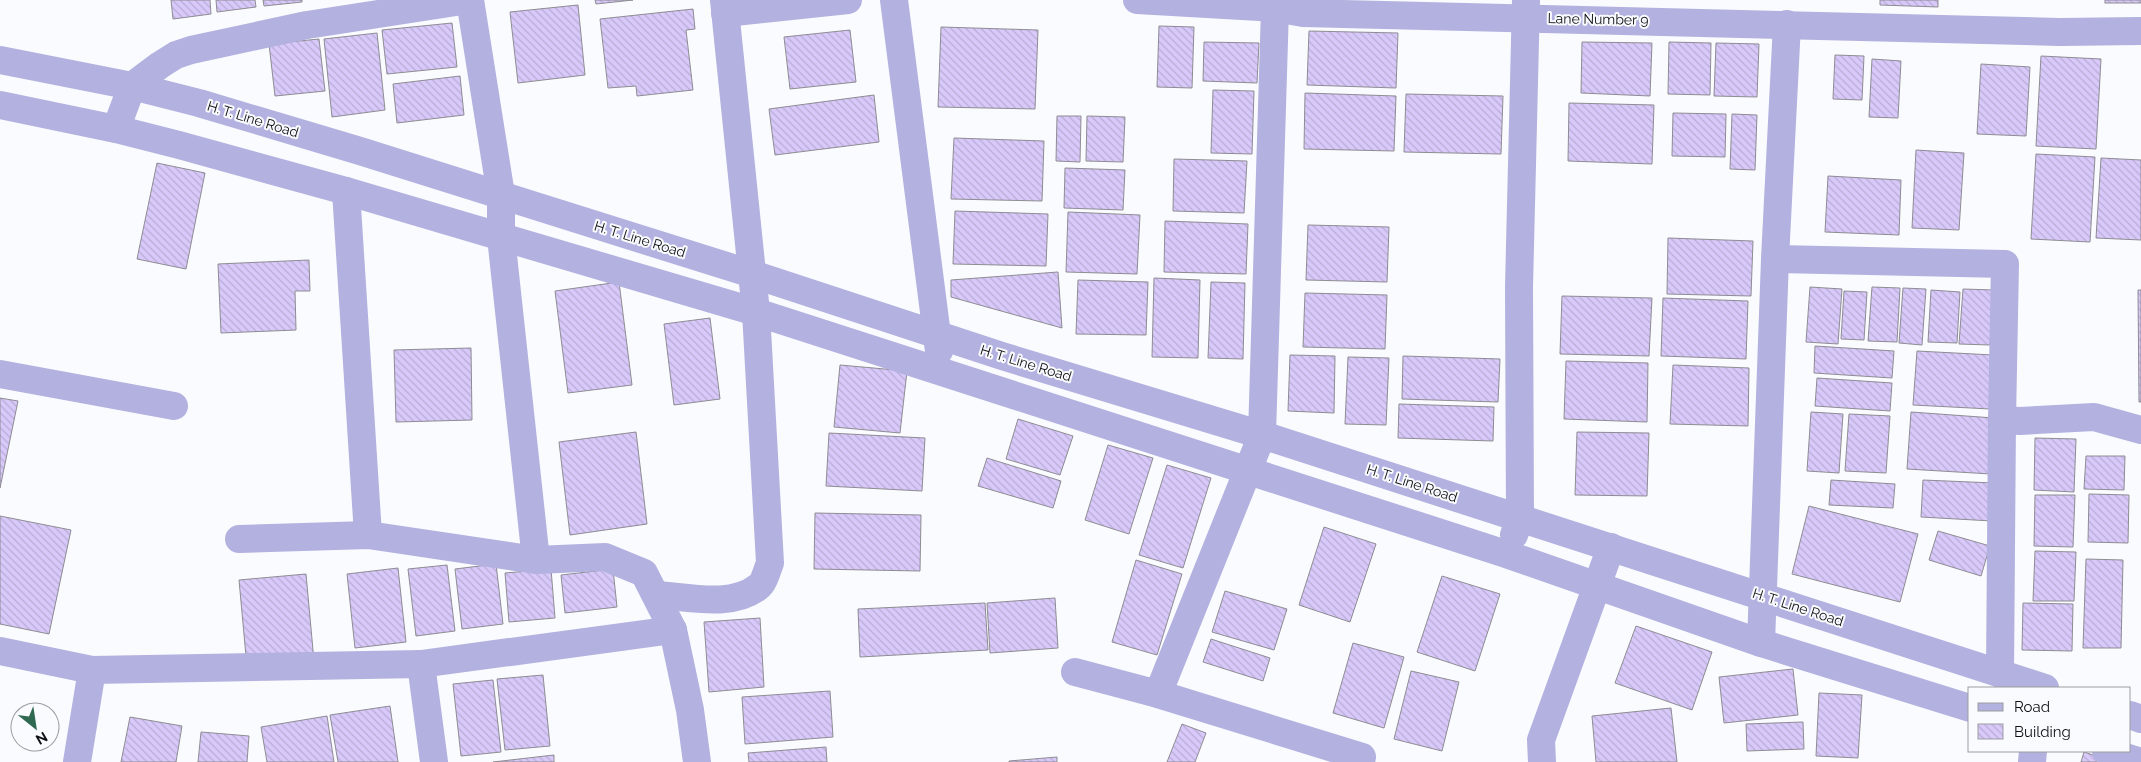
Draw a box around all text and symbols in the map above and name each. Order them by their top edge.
street label: Lane Number 9 [1547,10,1649,28]
street label: H. T. Line Road [205,98,301,140]
street label: H. T. Line Road [592,218,688,260]
street label: H. T. Line Road [978,342,1074,384]
street label: H. T. Line Road [1365,461,1459,505]
street label: H. T. Line Road [1751,585,1845,629]
legend [1968,687,2131,752]
text: Road [2014,698,2050,716]
north arrow [10,702,60,752]
text: Building [2014,723,2071,741]
text: N [33,729,50,748]

